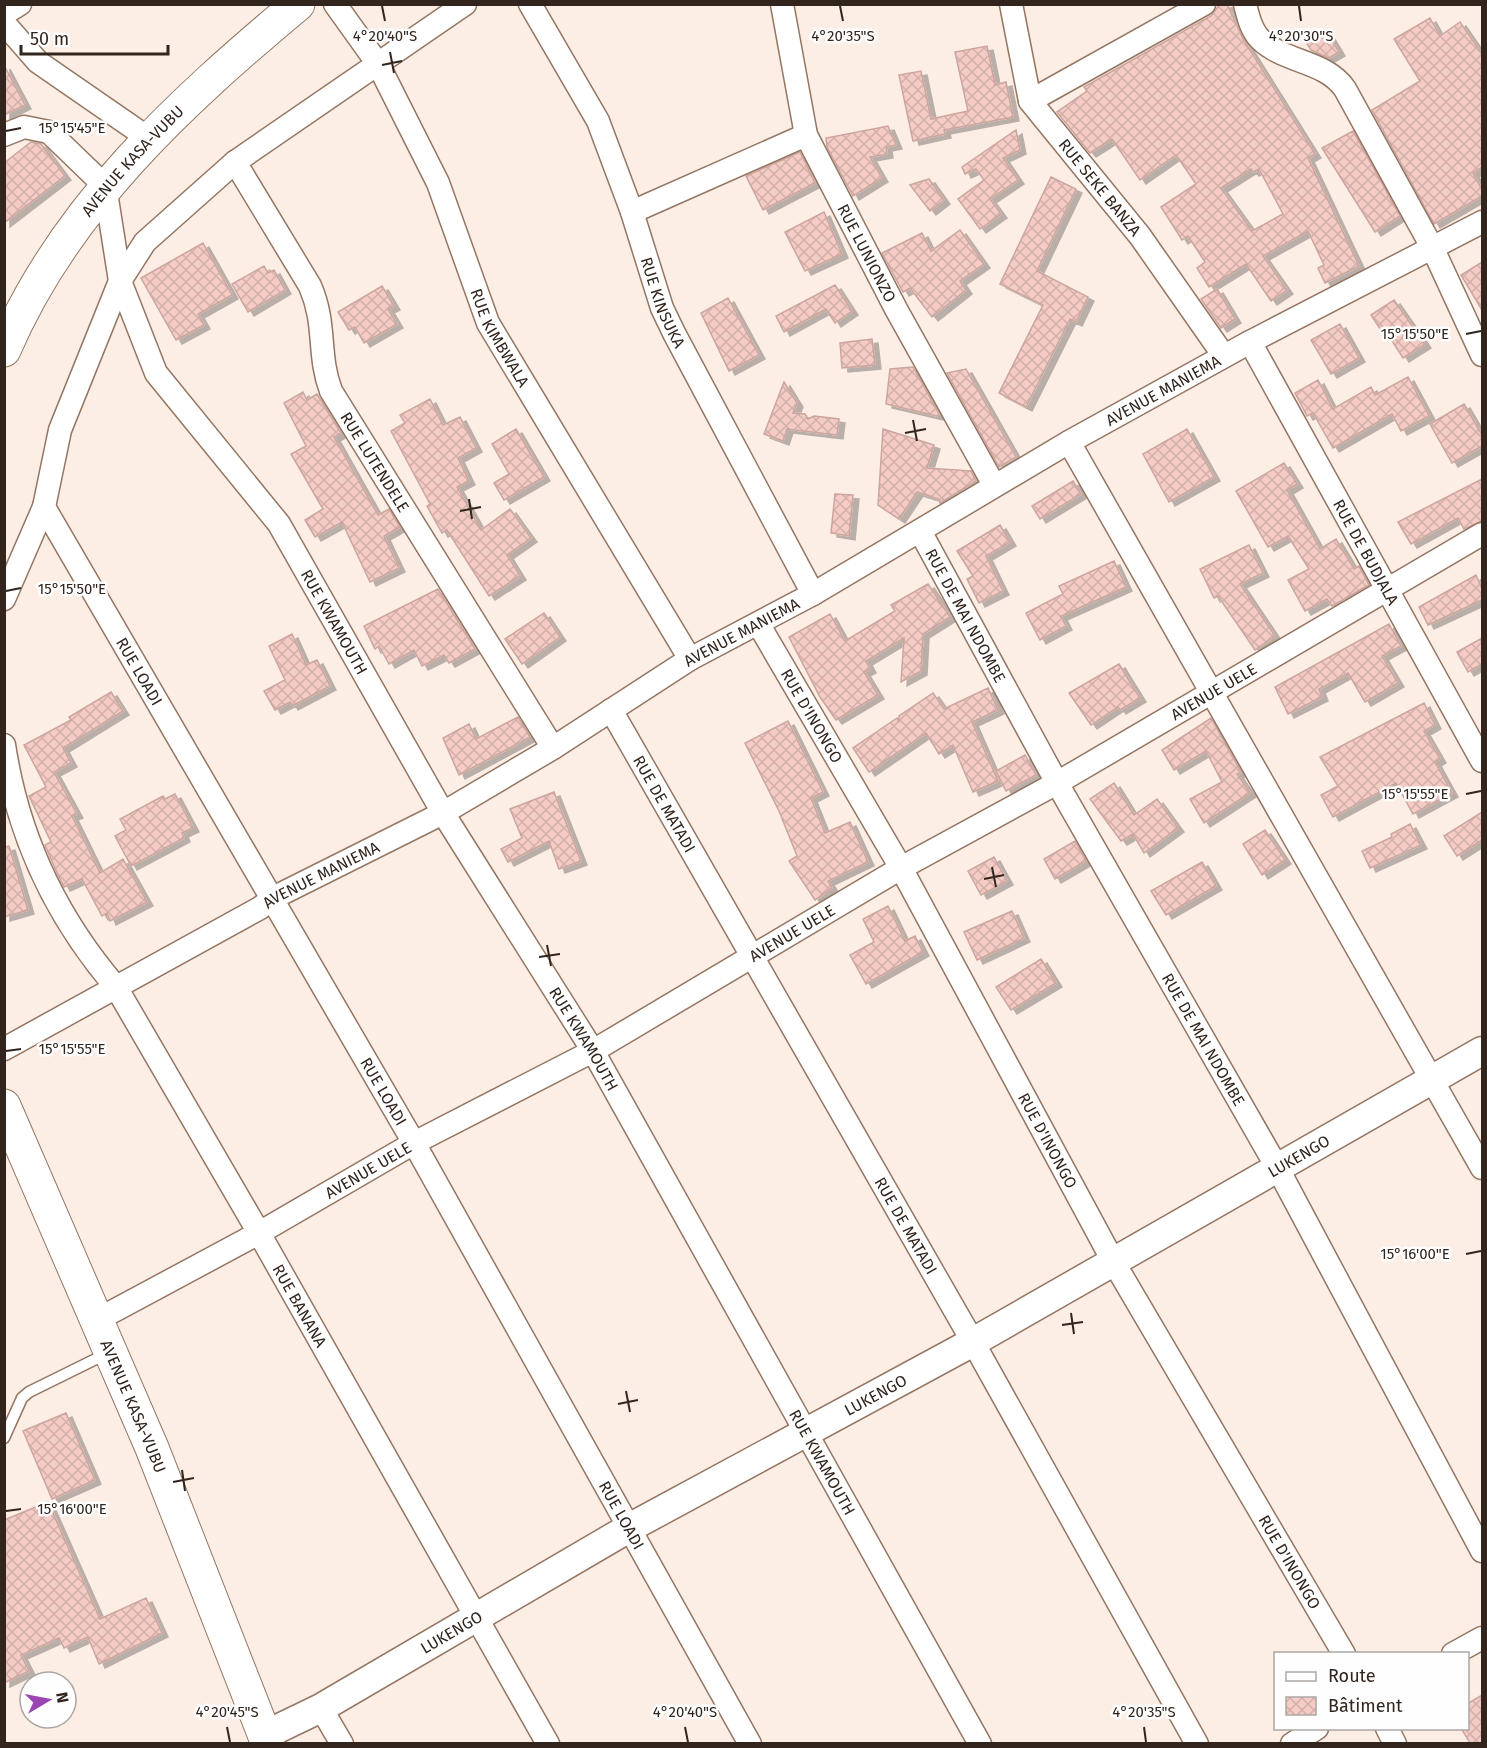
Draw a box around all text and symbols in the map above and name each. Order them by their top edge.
scale bar [21,18,168,56]
text: 4°20'40"S [353,27,417,45]
text: 4°20'35"S [811,27,875,45]
text: 4°20'30"S [1269,27,1333,45]
text: 50 m [30,28,69,50]
street label: AVENUE KASA-VUBU [78,102,188,220]
text: 15°15'45"E [39,119,105,137]
street label: RUE SEKE BANZA [1055,135,1146,241]
street label: RUE LUNIONZO [833,201,900,305]
street label: RUE KINSUKA [637,255,689,352]
street label: RUE KIMBWALA [466,286,534,391]
text: 15°15'50"E [1381,325,1449,343]
street label: AVENUE MANIEMA [1102,351,1225,430]
street label: RUE LUTENDELE [336,409,413,516]
street label: RUE DE BUDJALA [1329,496,1403,609]
street label: RUE DE MAI NDOMBE [921,545,1010,686]
street label: RUE KWAMOUTH [297,566,371,678]
text: 15°15'50"E [38,580,106,598]
street label: AVENUE MANIEMA [680,594,803,671]
street label: RUE LOADI [112,634,166,709]
street label: AVENUE UELE [1167,659,1260,724]
street label: RUE D'INONGO [777,665,846,766]
street label: RUE DE MATADI [629,752,699,856]
text: 15°15'55"E [1381,785,1449,803]
street label: AVENUE MANIEMA [259,837,383,913]
street label: AVENUE UELE [746,900,838,966]
street label: RUE DE MAI NDOMBE [1158,970,1249,1109]
street label: RUE KWAMOUTH [545,983,622,1094]
text: 15°15'55"E [38,1040,106,1058]
street label: RUE LOADI [356,1054,411,1129]
street label: RUE D'INONGO [1014,1090,1081,1192]
street label: LUKENGO [1264,1131,1333,1181]
street label: AVENUE UELE [322,1138,415,1203]
street label: RUE DE MATADI [871,1174,941,1278]
text: 15°16'00"E [1380,1245,1450,1263]
street label: RUE BANANA [269,1261,331,1351]
street label: AVENUE KASA-VUBU [96,1337,170,1476]
street label: LUKENGO [841,1371,910,1420]
street label: RUE KWAMOUTH [785,1406,859,1518]
street label: RUE LOADI [595,1478,648,1553]
text: 15°16'00"E [37,1500,107,1518]
street label: RUE D'INONGO [1254,1512,1324,1613]
street label: LUKENGO [417,1607,486,1658]
legend [1274,1652,1469,1730]
text: Route [1328,1665,1376,1687]
north arrow [18,1670,78,1730]
text: N [52,1691,73,1704]
text: Bâtiment [1328,1695,1403,1717]
text: 4°20'45"S [195,1703,259,1721]
text: 4°20'40"S [653,1703,717,1721]
text: 4°20'35"S [1112,1703,1176,1721]

